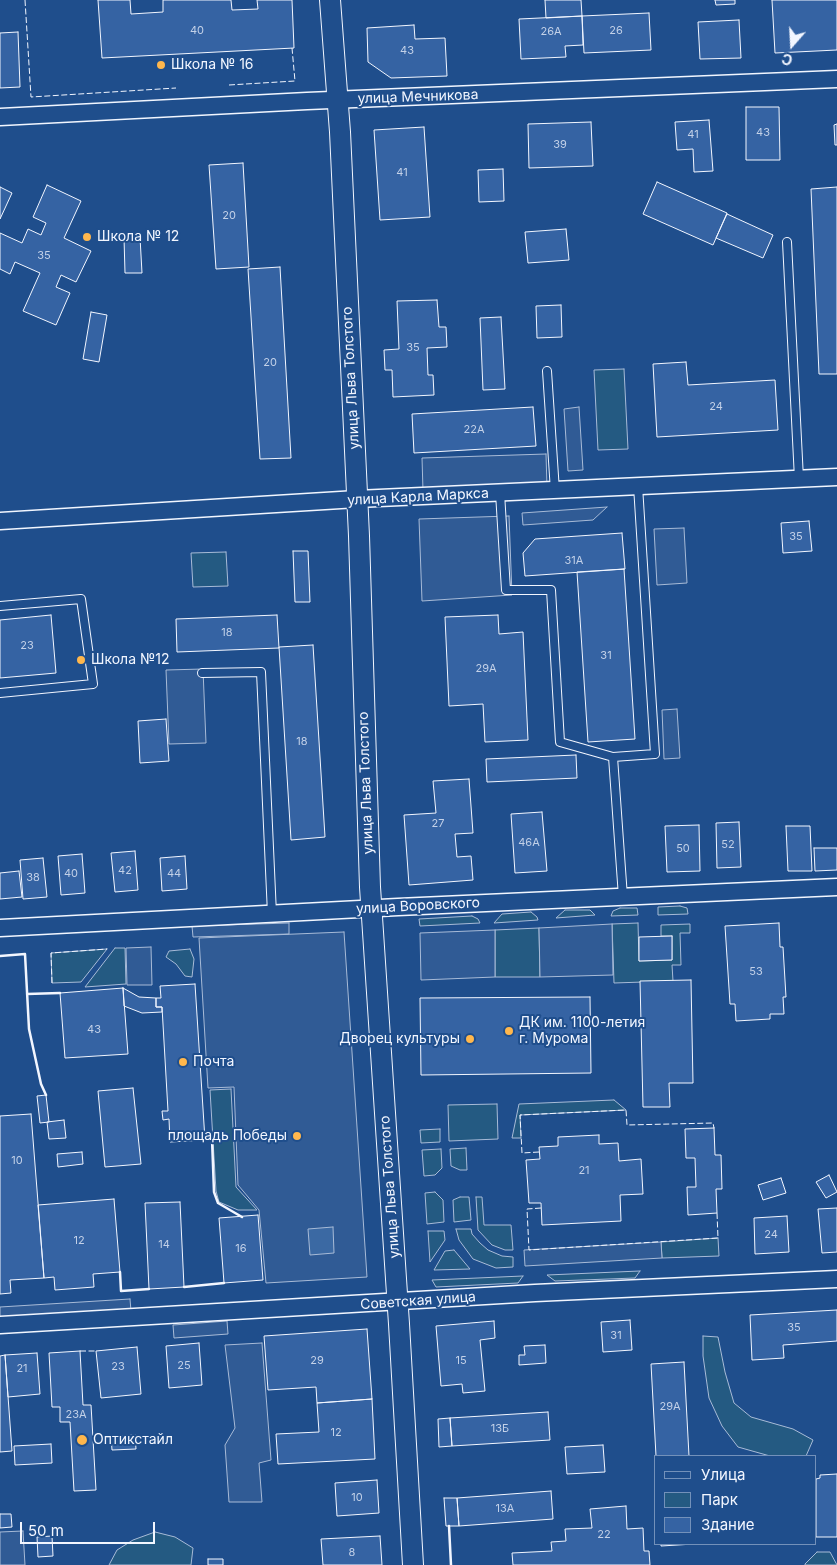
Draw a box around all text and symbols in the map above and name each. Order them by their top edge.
north arrow [767,20,817,70]
house number: 40 [190,24,204,38]
house number: 26 [609,24,623,38]
house number: 26А [540,25,562,39]
house number: 43 [400,44,414,58]
text: С [779,50,795,69]
place label: Школа № 16 [171,57,254,73]
marker: Школа № 16 [155,59,167,71]
street label: улица Мечникова [357,86,479,108]
house number: 43 [756,126,770,140]
house number: 41 [687,128,699,142]
house number: 39 [553,138,567,152]
house number: 41 [396,166,408,180]
house number: 20 [222,209,236,223]
place label: Школа № 12 [97,229,179,245]
marker: Школа № 12 [81,231,93,243]
house number: 35 [37,249,51,263]
street label: улица Льва Толстого [339,306,363,450]
house number: 35 [406,341,420,355]
house number: 20 [263,356,277,370]
house number: 24 [709,400,723,414]
house number: 22А [463,423,485,437]
street label: улица Карла Маркса [347,485,489,509]
house number: 35 [789,530,803,544]
house number: 31А [565,554,583,568]
house number: 18 [221,626,233,640]
house number: 23 [20,639,34,653]
house number: 31 [600,649,612,663]
place label: Школа №12 [91,652,169,668]
marker: Школа №12 [75,654,87,666]
house number: 29А [475,662,497,676]
street label: улица Льва Толстого [355,711,377,855]
house number: 18 [296,735,308,749]
house number: 27 [432,817,444,831]
house number: 46А [518,836,540,850]
house number: 52 [721,838,735,852]
house number: 50 [676,842,690,856]
house number: 42 [118,864,132,878]
house number: 40 [64,867,78,881]
house number: 44 [167,867,181,881]
house number: 38 [26,871,40,885]
street label: улица Воровского [356,894,480,918]
house number: 53 [749,965,763,979]
place label: ДК им. 1100-летия г. Мурома [519,1015,645,1048]
house number: 43 [87,1023,101,1037]
marker: ДК им. 1100-летия г. Мурома [503,1025,515,1037]
place label: Дворец культуры [339,1031,460,1047]
marker: Дворец культуры [464,1033,476,1045]
place label: Почта [193,1054,234,1070]
marker: Почта [177,1056,189,1068]
street label: улица Льва Толстого [377,1115,403,1259]
place label: площадь Победы [168,1128,287,1144]
marker: площадь Победы [291,1130,303,1142]
house number: 10 [11,1154,23,1168]
house number: 21 [578,1164,590,1178]
house number: 24 [764,1228,778,1242]
house number: 12 [73,1234,85,1248]
house number: 14 [158,1238,170,1252]
house number: 16 [235,1242,247,1256]
street label: Советская улица [360,1289,476,1313]
house number: 35 [787,1321,801,1335]
house number: 31 [610,1329,622,1343]
house number: 29 [310,1354,324,1368]
house number: 15 [455,1354,467,1368]
house number: 25 [177,1359,191,1373]
house number: 23 [111,1360,125,1374]
house number: 21 [16,1362,28,1376]
house number: 29А [659,1400,681,1414]
house number: 23А [65,1408,87,1422]
house number: 13Б [491,1422,509,1436]
house number: 12 [330,1426,342,1440]
place label: Оптикстайл [93,1432,173,1448]
marker: Оптикстайл [75,1433,89,1447]
legend [654,1455,817,1545]
text: Улица [701,1465,745,1484]
text: Парк [701,1490,738,1509]
house number: 10 [351,1491,363,1505]
house number: 13А [496,1502,514,1516]
scale bar [22,1512,158,1544]
text: Здание [701,1515,755,1534]
text: 50 m [28,1521,64,1540]
house number: 22 [597,1528,611,1542]
house number: 8 [349,1546,355,1560]

